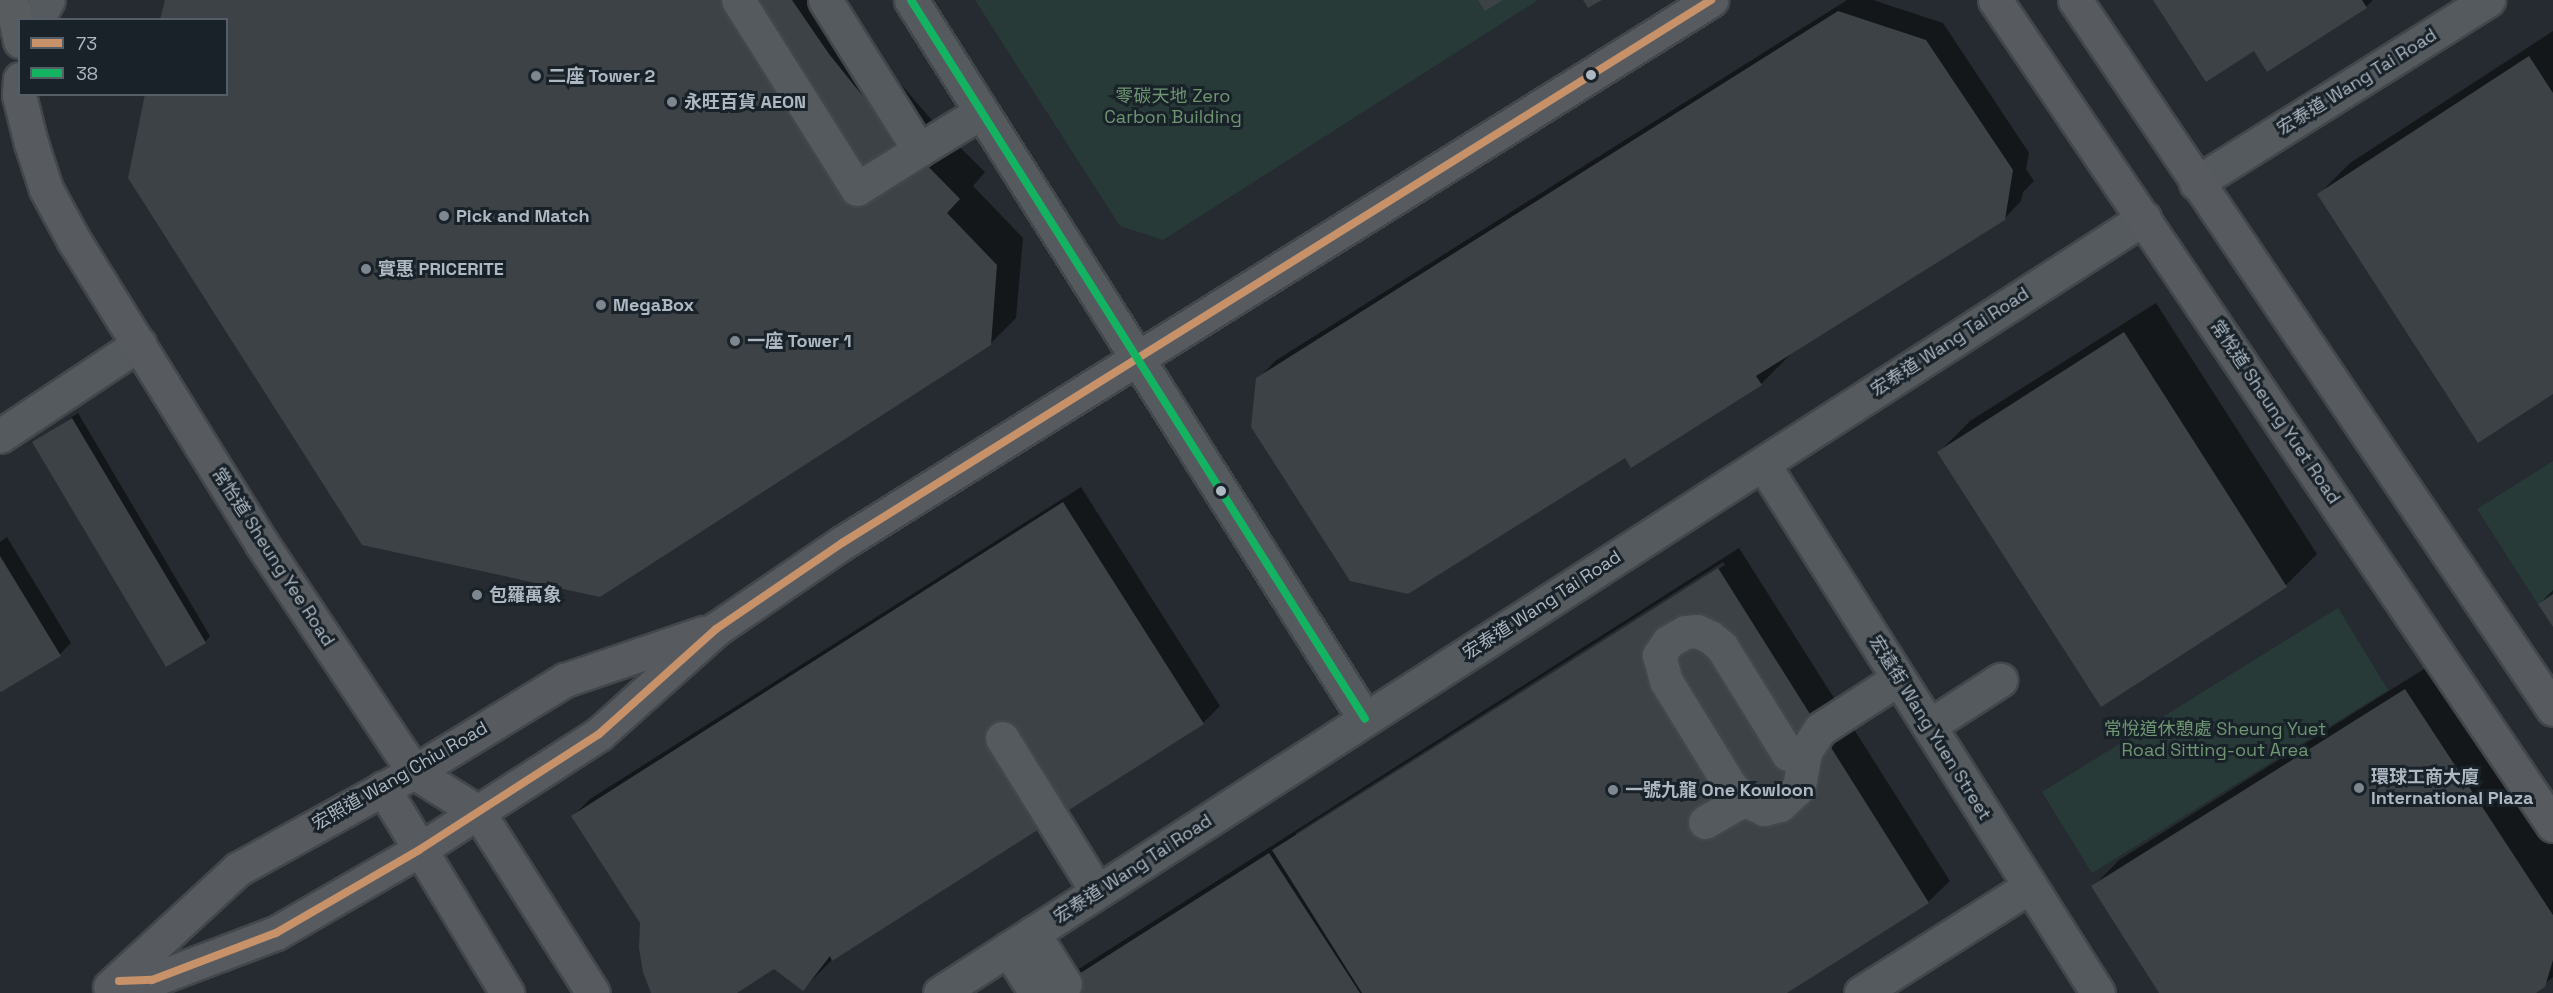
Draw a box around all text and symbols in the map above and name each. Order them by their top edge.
legend [18,18,228,96]
street label: 宏泰道 Wang Tai Road [2273,24,2441,140]
text: 73 [76,32,97,55]
text: 38 [76,62,98,85]
place label: 二座 Tower 2 [548,65,655,87]
marker: 二座 Tower 2 [529,69,543,83]
unlabelled marker [1585,69,1597,81]
park label: 零碳天地 Zero Carbon Building [1104,86,1242,128]
place label: 永旺百貨 AEON [684,91,806,113]
marker: 永旺百貨 AEON [665,95,679,109]
place label: Pick and Match [456,205,590,227]
marker: Pick and Match [437,209,451,223]
place label: 實惠 PRICERITE [378,258,504,280]
marker: 實惠 PRICERITE [359,262,373,276]
street label: 宏泰道 Wang Tai Road [1867,283,2033,401]
place label: MegaBox [613,294,694,316]
marker: MegaBox [594,298,608,312]
street label: 常悅道 Sheung Yuet Road [2205,316,2345,508]
place label: 一座 Tower 1 [747,330,852,352]
marker: 一座 Tower 1 [728,334,742,348]
street label: 常怡道 Sheung Yee Road [207,463,339,651]
unlabelled marker [1215,485,1227,497]
street label: 宏泰道 Wang Tai Road [1459,546,1625,664]
place label: 包羅萬象 [489,584,561,606]
marker: 包羅萬象 [470,588,484,602]
street label: 宏遠街 Wang Yuen Street [1864,632,1996,824]
street label: 宏照道 Wang Chiu Road [309,717,491,835]
park label: 常悅道休憩處 Sheung Yuet Road Sitting-out Area [2104,719,2326,762]
place label: 環球工商大廈 International Plaza [2371,767,2533,810]
place label: 一號九龍 One Kowloon [1625,779,1814,801]
marker: 環球工商大廈 International Plaza [2352,781,2366,795]
marker: 一號九龍 One Kowloon [1606,783,1620,797]
street label: 宏泰道 Wang Tai Road [1050,810,1216,928]

